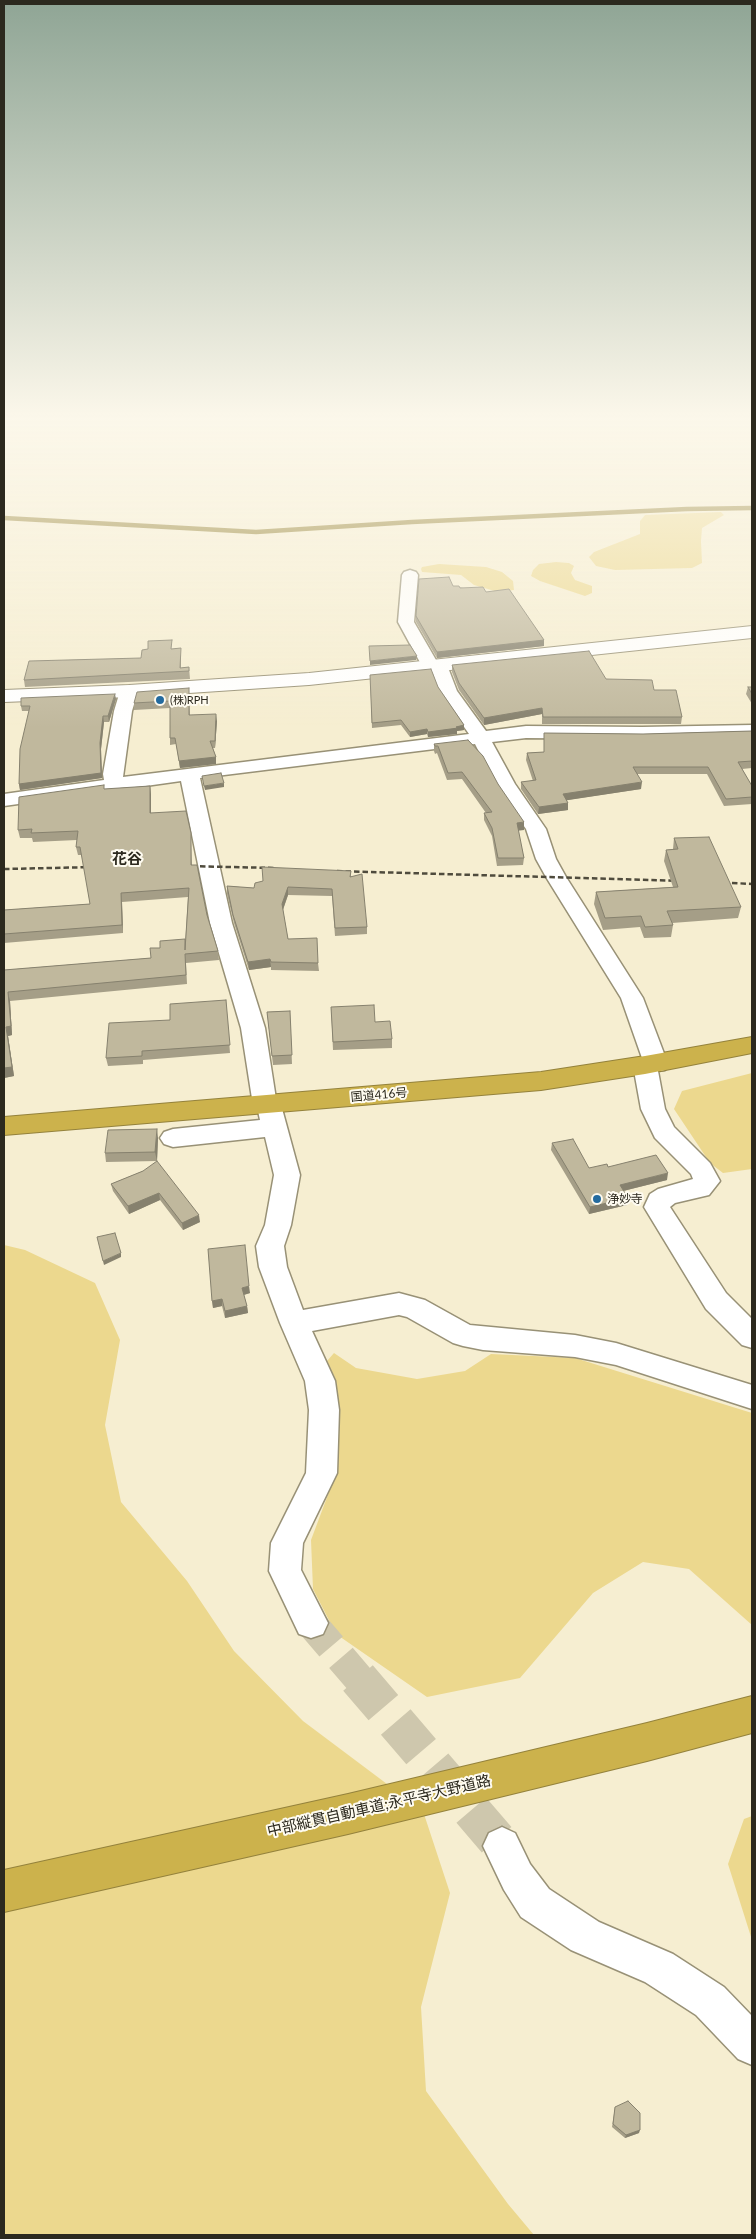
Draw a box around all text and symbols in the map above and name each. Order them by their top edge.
place label: (株)RPH [170,693,209,707]
marker: (株)RPH [154,694,166,706]
district label: 花谷 [112,850,142,868]
street label: 国道416号 [350,1085,408,1105]
place label: 浄妙寺 [607,1192,643,1206]
marker: 浄妙寺 [591,1193,603,1205]
street label: 中部縦貫自動車道;永平寺大野道路 [265,1771,493,1841]

